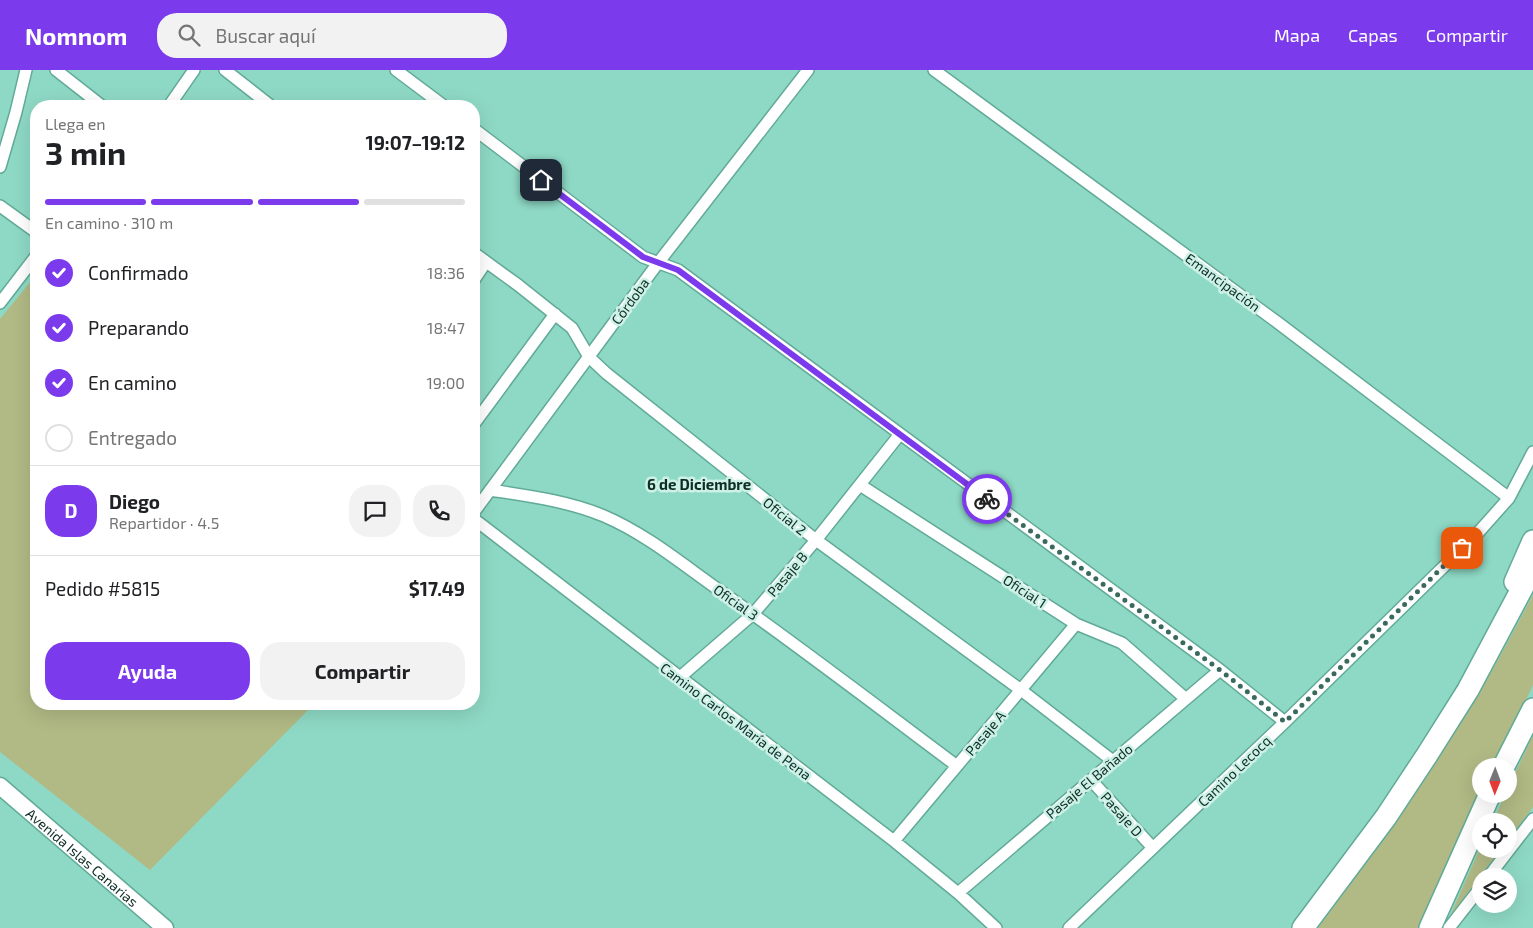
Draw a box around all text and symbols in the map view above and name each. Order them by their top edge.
search box [157,13,507,58]
text: Nomnom [25,21,127,50]
icon: search [175,21,203,49]
text: Buscar aquí [215,24,316,47]
text: Mapa [1274,24,1320,46]
text: Capas [1348,24,1398,46]
text: Compartir [1426,24,1508,46]
text: Llega en [45,114,106,133]
text: 19:07–19:12 [365,131,465,154]
text: 3 min [45,133,126,171]
pin [520,159,562,201]
icon: home [527,166,555,194]
text: En camino · 310 m [45,213,173,232]
street label: Emancipación [1182,249,1264,315]
icon: check [45,259,73,287]
text: Confirmado [88,261,189,284]
text: 18:36 [427,263,465,282]
street label: Córdoba [608,275,652,327]
icon: check [45,314,73,342]
text: Preparando [88,316,189,339]
text: 18:47 [427,318,465,337]
icon: check [45,369,73,397]
text: En camino [88,371,177,394]
text: 19:00 [426,373,465,392]
text: Entregado [88,426,177,449]
courier [962,474,1012,524]
district label: 6 de Diciembre [647,475,751,493]
button: chat [349,485,401,537]
button: phone [413,485,465,537]
icon: bike [973,485,1001,513]
text: Diego [109,490,160,513]
street label: Oficial 2 [760,493,810,539]
text: D [65,499,77,522]
text: Repartidor · 4.5 [109,513,219,532]
pin [1441,527,1483,569]
icon: bag [1448,534,1476,562]
street label: Pasaje B [763,548,811,600]
street label: Oficial 1 [1000,571,1050,611]
text: Pedido #5815 [45,577,160,600]
text: $17.49 [409,577,465,600]
street label: Oficial 3 [710,581,762,623]
button: Ayuda [45,642,250,700]
button: Compartir [260,642,465,700]
street label: Camino Carlos María de Pena [657,659,815,783]
street label: Pasaje A [961,707,1009,759]
street label: Camino Lecocq [1194,732,1274,810]
street label: Pasaje El Bañado [1042,740,1136,822]
north arrow [1472,758,1518,802]
map controls [1472,758,1517,913]
street label: Pasaje D [1098,788,1146,840]
street label: Avenida Islas Canarias [23,804,142,910]
button: locate [1472,813,1517,858]
button: layers [1472,868,1517,913]

